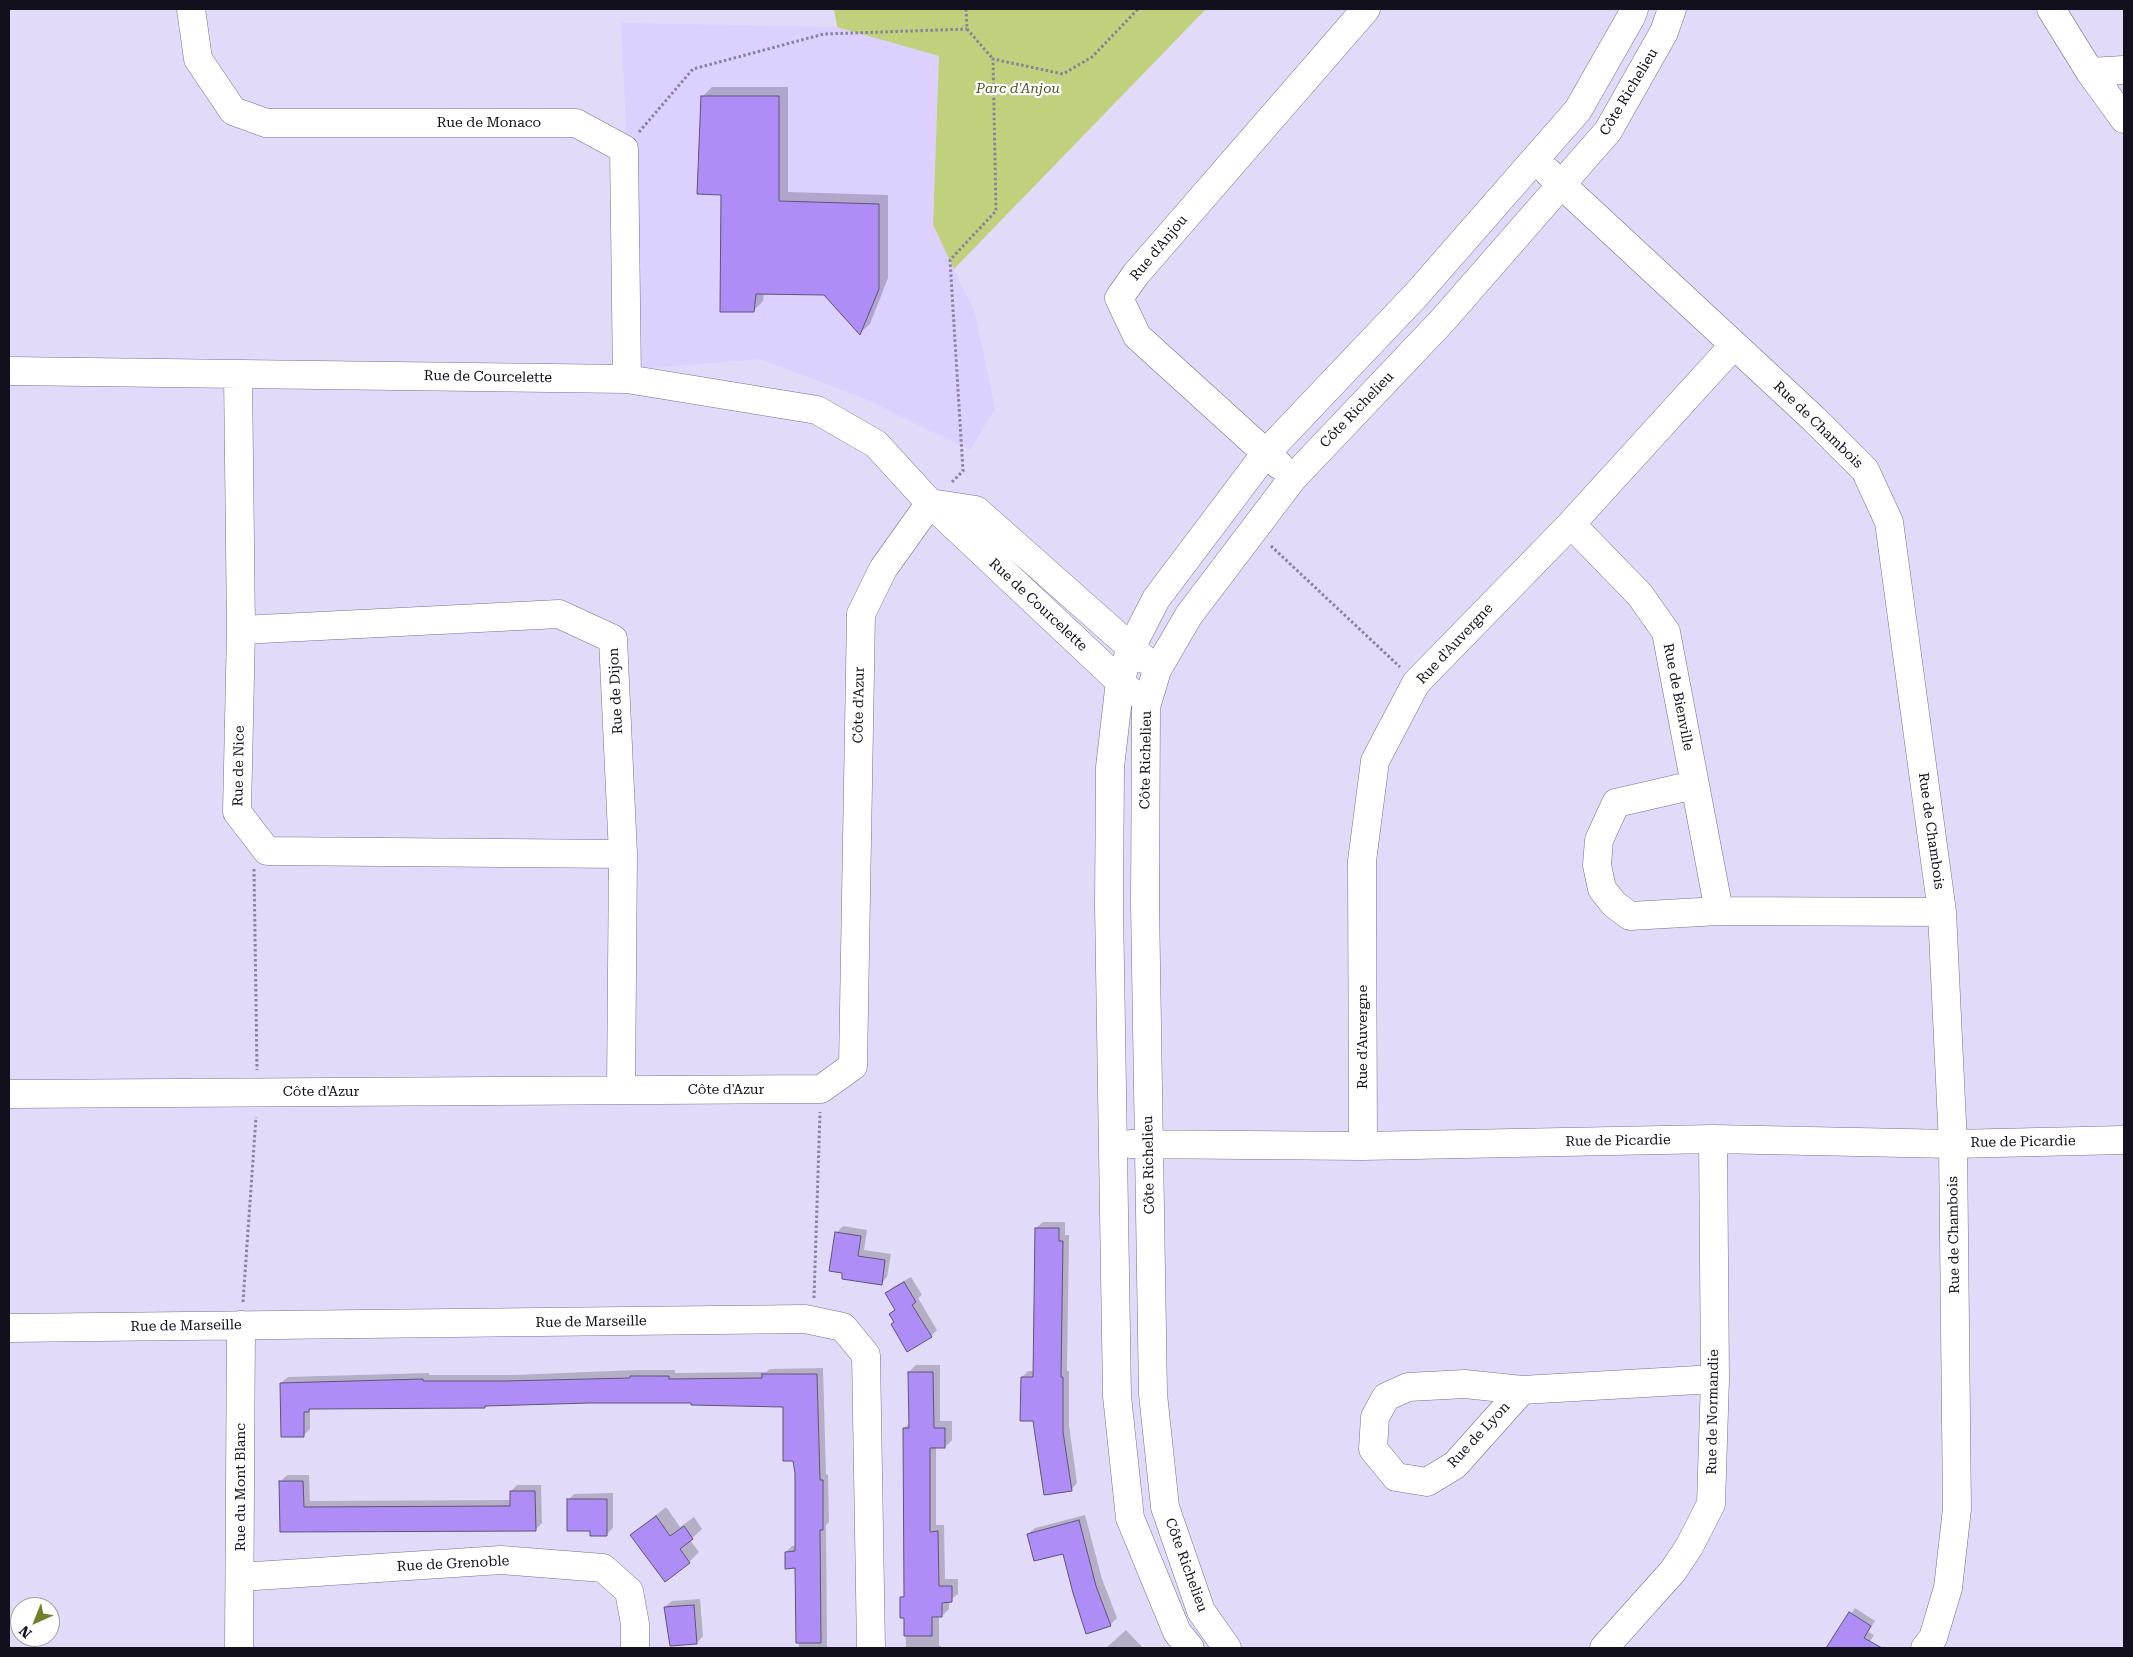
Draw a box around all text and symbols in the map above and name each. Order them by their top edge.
street label: Côte Richelieu [1596,45,1662,139]
park label: Parc d'Anjou [976,81,1060,97]
street label: Rue de Monaco [437,115,541,131]
street label: Rue d'Anjou [1127,212,1191,284]
street label: Rue de Courcelette [424,367,552,387]
street label: Côte Richelieu [1317,369,1397,451]
street label: Rue de Chambois [1770,378,1866,472]
street label: Rue de Courcelette [985,555,1091,655]
street label: Rue d'Auvergne [1413,600,1497,688]
street label: Rue de Bienville [1659,642,1697,752]
street label: Rue de Dijon [605,647,627,735]
street label: Côte d'Azur [850,667,868,743]
street label: Côte Richelieu [1137,710,1155,810]
street label: Rue de Nice [230,725,248,807]
street label: Rue de Chambois [1914,772,1948,890]
street label: Rue d'Auvergne [1355,985,1371,1089]
street label: Côte d'Azur [688,1082,764,1098]
street label: Côte d'Azur [283,1084,359,1100]
street label: Côte Richelieu [1140,1115,1158,1215]
street label: Rue de Picardie [1565,1132,1671,1150]
street label: Rue de Picardie [1970,1133,2076,1151]
street label: Rue de Chambois [1945,1176,1963,1294]
street label: Rue de Marseille [535,1313,647,1331]
street label: Rue de Marseille [130,1317,242,1335]
street label: Rue de Normandie [1704,1349,1722,1475]
street label: Rue de Lyon [1444,1399,1514,1471]
street label: Rue du Mont Blanc [233,1423,249,1551]
street label: Côte Richelieu [1161,1516,1211,1614]
street label: Rue de Grenoble [396,1553,510,1575]
north arrow [10,1597,60,1647]
text: N [16,1623,35,1642]

